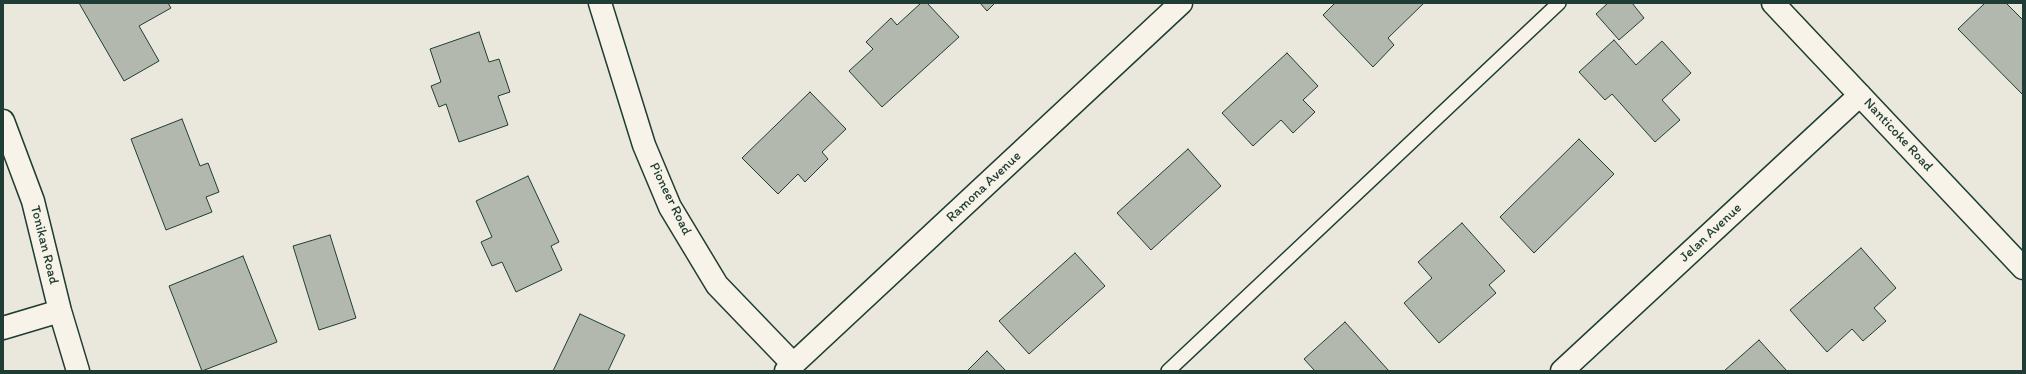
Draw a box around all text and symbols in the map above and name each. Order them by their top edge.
street label: Nanticoke Road [1860,95,1936,175]
street label: Ramona Avenue [943,148,1025,226]
street label: Pioneer Road [645,160,695,238]
street label: Jelan Avenue [1676,200,1746,266]
street label: Tonikan Road [26,204,62,286]

